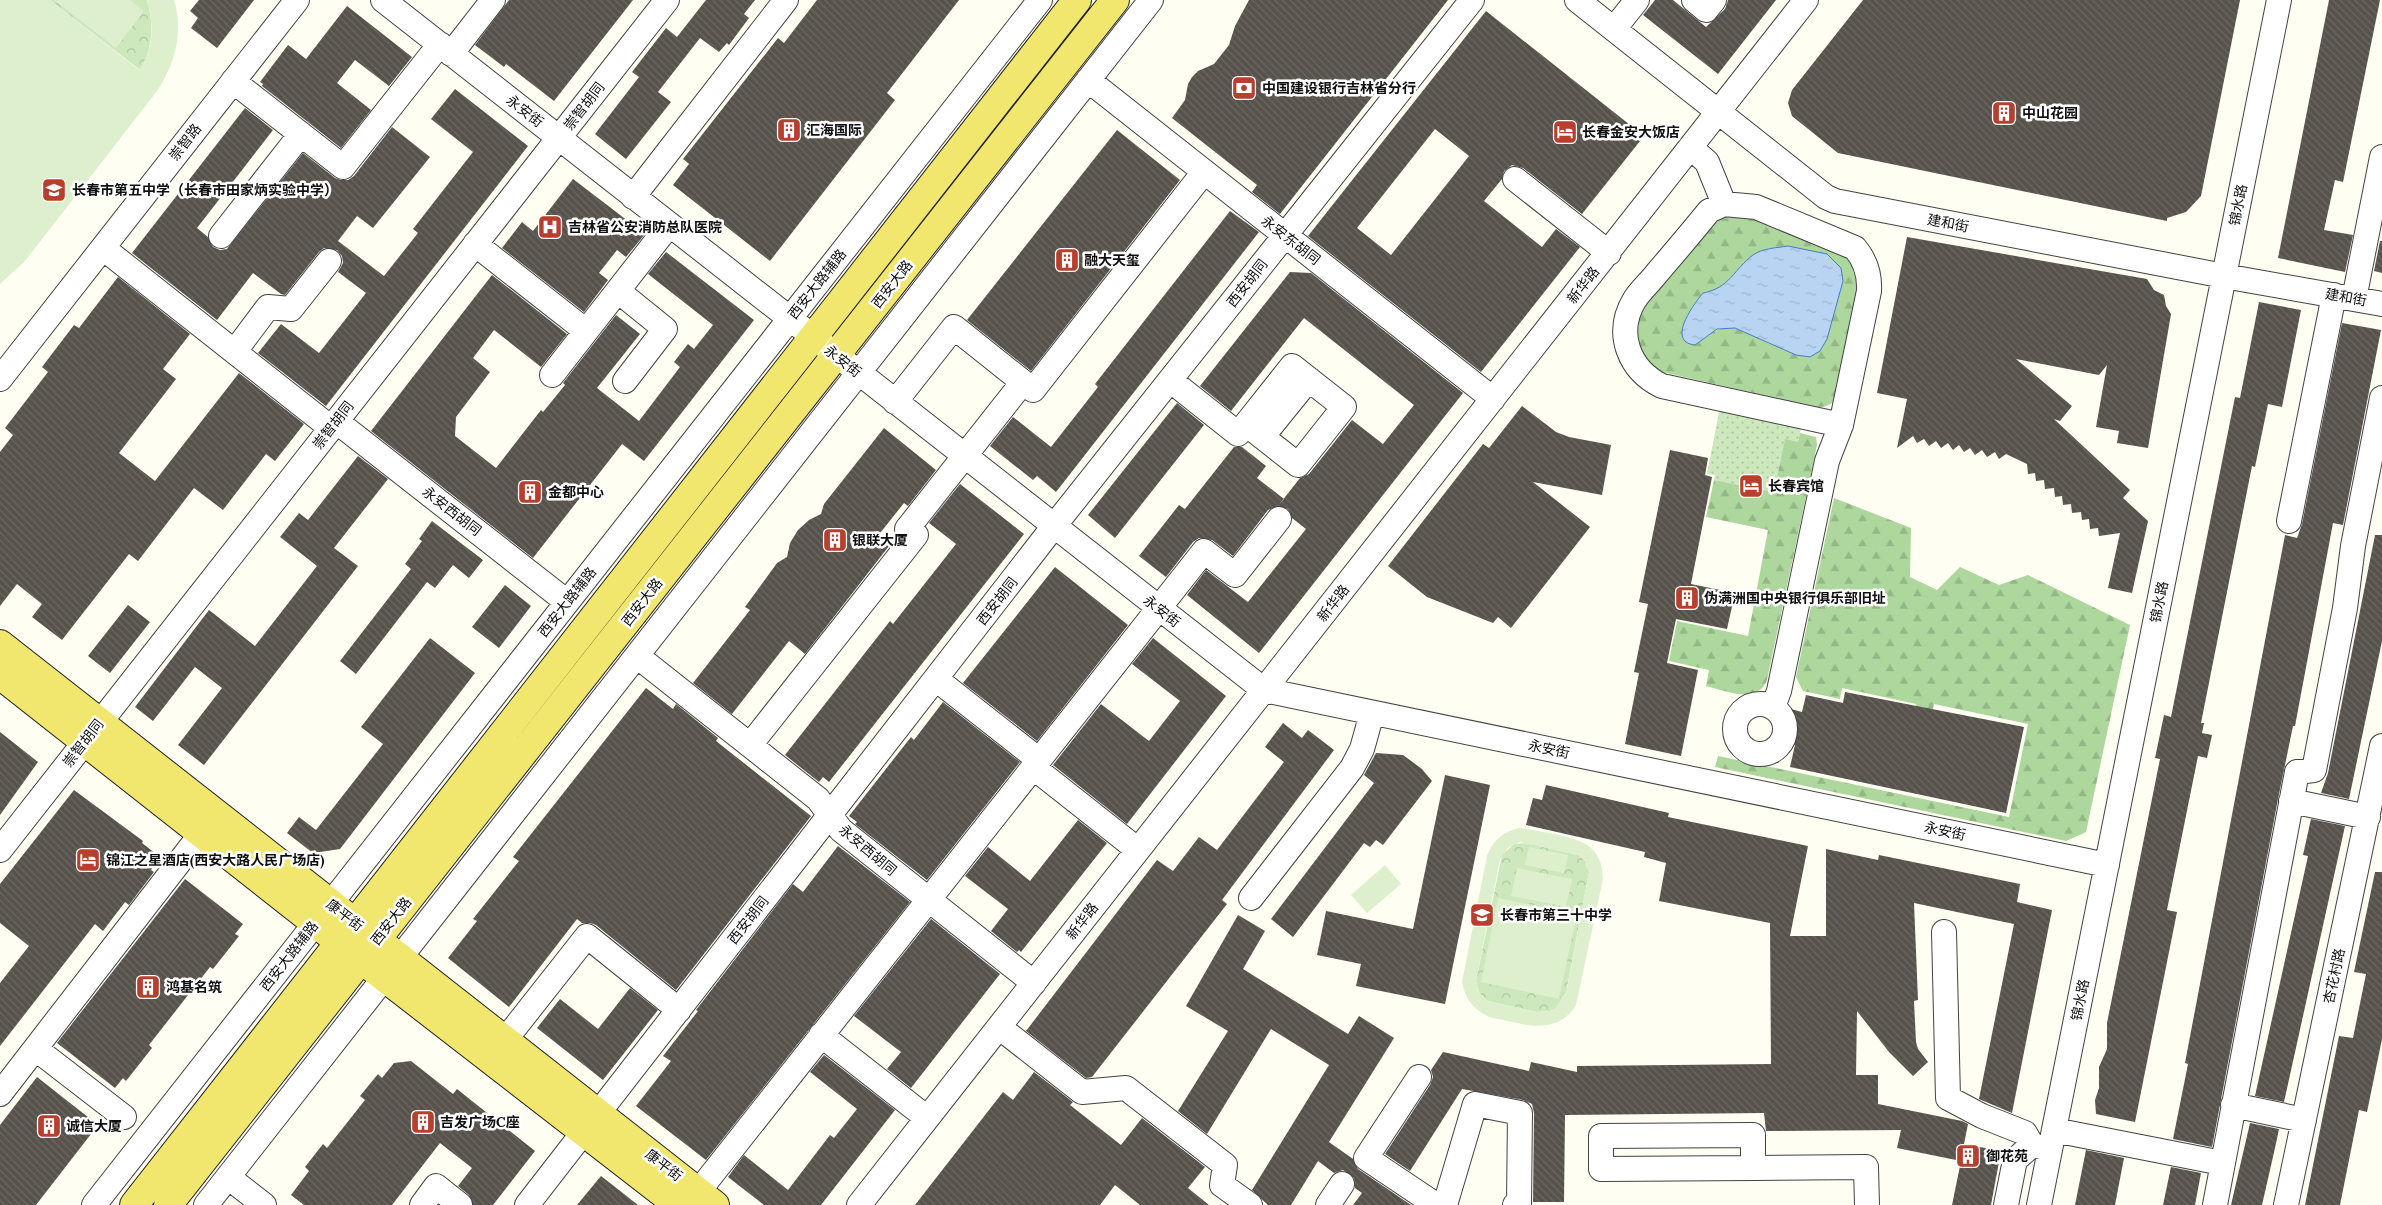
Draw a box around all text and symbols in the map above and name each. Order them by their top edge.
bank icon: 中国建设银行吉林省分行 [1231,75,1257,101]
street label: 崇智胡同 [560,78,608,134]
place label: 中国建设银行吉林省分行 [1262,79,1416,97]
street label: 永安街 [503,91,547,131]
building icon: 中山花园 [1991,100,2017,126]
place label: 中山花园 [2022,104,2078,122]
building icon: 汇海国际 [776,117,802,143]
hotel icon: 长春金安大饭店 [1552,119,1578,145]
street label: 崇智路 [165,120,205,164]
place label: 汇海国际 [806,121,862,139]
place label: 长春金安大饭店 [1582,123,1680,141]
school or university icon: 长春市第五中学（长春市田家炳实验中学） [41,177,67,203]
place label: 长春市第五中学（长春市田家炳实验中学） [72,181,338,199]
street label: 锦水路 [2225,183,2251,227]
street label: 建和街 [1926,210,1970,236]
street label: 永安东胡同 [1258,211,1324,269]
hospital icon: 吉林省公安消防总队医院 [537,214,563,240]
place label: 吉林省公安消防总队医院 [568,218,722,236]
street label: 西安大路辅路 [784,245,850,323]
building icon: 融大天玺 [1054,247,1080,273]
place label: 融大天玺 [1084,251,1140,269]
street label: 西安胡同 [1223,255,1271,311]
street label: 西安大路 [868,256,916,312]
street label: 新华路 [1563,263,1603,307]
street label: 建和街 [2324,284,2368,310]
street label: 永安街 [821,341,865,381]
street label: 崇智胡同 [309,397,357,453]
hotel icon: 长春宾馆 [1738,473,1764,499]
place label: 长春宾馆 [1768,477,1824,495]
building icon: 金都中心 [517,479,543,505]
street label: 永安西胡同 [419,482,485,540]
place label: 金都中心 [548,483,604,501]
building icon: 银联大厦 [822,527,848,553]
place label: 银联大厦 [852,531,908,549]
street label: 西安大路辅路 [534,563,600,641]
street label: 西安胡同 [973,573,1021,629]
street label: 西安大路 [618,574,666,630]
street label: 锦水路 [2146,580,2172,624]
street label: 新华路 [1313,581,1353,625]
building icon: 伪满洲国中央银行俱乐部旧址 [1674,585,1700,611]
place label: 伪满洲国中央银行俱乐部旧址 [1704,589,1886,607]
street label: 永安街 [1140,591,1184,631]
street label: 崇智胡同 [59,715,107,771]
street label: 永安街 [1527,736,1571,762]
street label: 永安街 [1923,818,1967,844]
street label: 永安西胡同 [835,821,901,879]
hotel icon: 锦江之星酒店(西安大路人民广场店) [75,847,101,873]
place label: 锦江之星酒店(西安大路人民广场店) [106,851,324,869]
street label: 西安胡同 [724,892,772,948]
street label: 西安大路 [367,893,415,949]
street label: 康平街 [323,895,367,935]
street label: 新华路 [1062,899,1102,943]
school or university icon: 长春市第三十中学 [1469,902,1495,928]
place label: 长春市第三十中学 [1500,906,1612,924]
street label: 西安大路辅路 [256,917,322,995]
street label: 杏花村路 [2319,947,2349,1005]
building icon: 鸿基名筑 [135,974,161,1000]
place label: 鸿基名筑 [166,978,222,996]
street label: 锦水路 [2067,978,2093,1022]
building icon: 吉发广场C座 [410,1109,436,1135]
building icon: 诚信大厦 [36,1113,62,1139]
place label: 吉发广场C座 [440,1113,520,1131]
place label: 诚信大厦 [66,1117,122,1135]
building icon: 御花苑 [1955,1143,1981,1169]
street label: 康平街 [642,1145,686,1185]
place label: 御花苑 [1986,1147,2028,1165]

